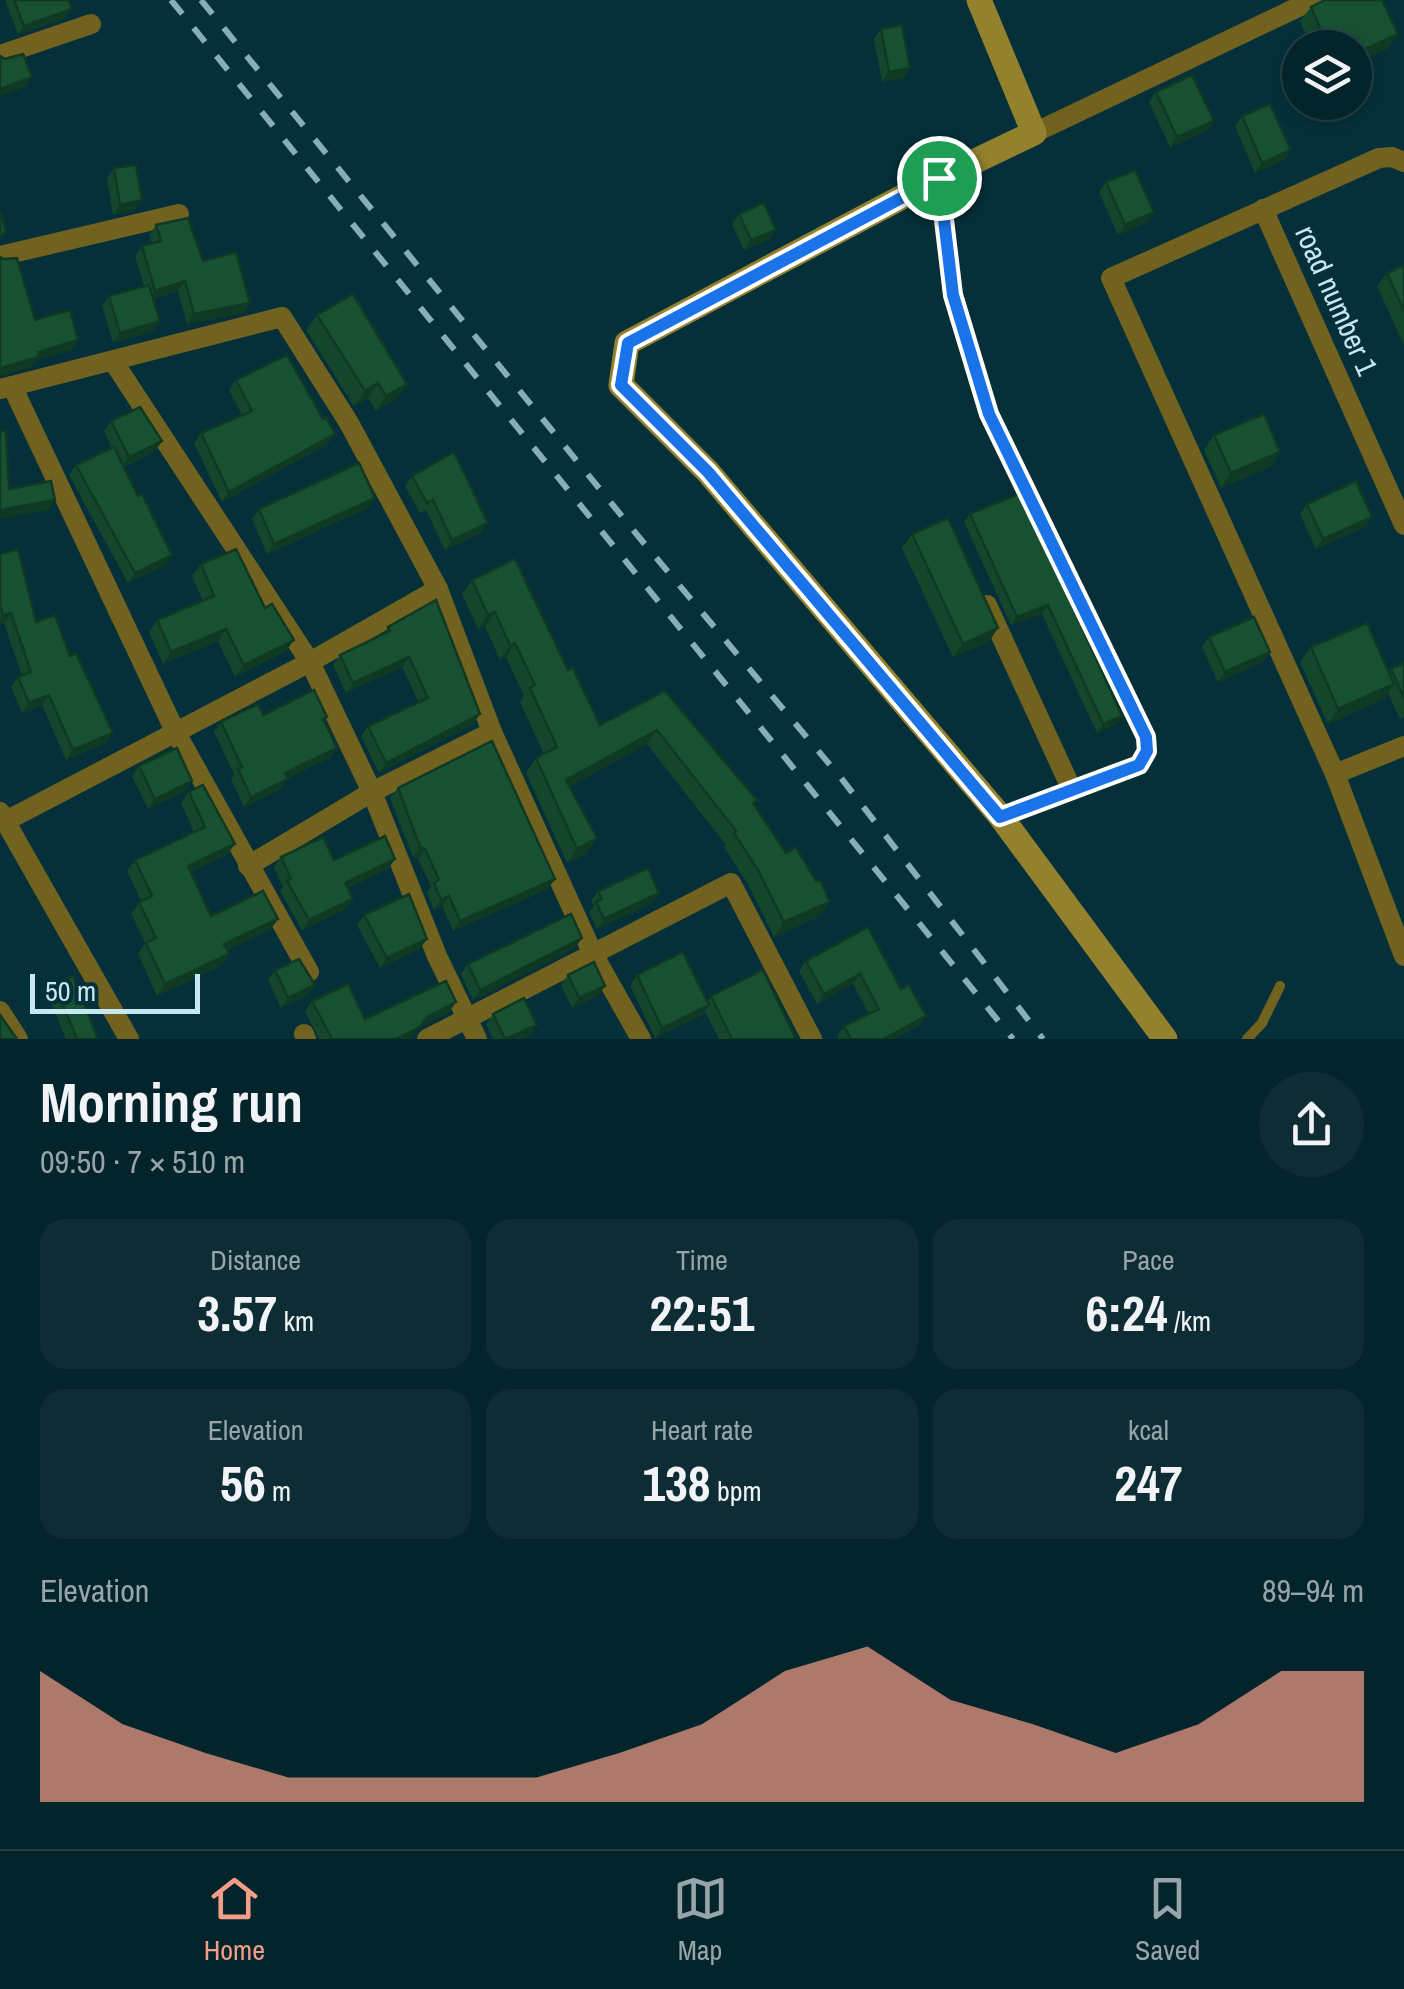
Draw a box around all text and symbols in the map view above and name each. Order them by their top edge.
map controls [1282,30,1372,120]
button: layers [1282,30,1372,120]
pin [897,136,982,221]
icon: arrive [912,151,967,206]
street label: road number 1 [1286,219,1388,382]
scale bar [30,969,200,1014]
text: 50 m [45,972,96,1010]
text: Morning run [40,1065,303,1139]
button: share [1259,1072,1364,1177]
text: 09:50 · 7 × 510 m [40,1140,245,1183]
text: Distance [210,1241,301,1279]
text: Time [676,1241,728,1279]
text: Pace [1122,1241,1175,1279]
text: 3.57 [197,1279,277,1347]
text: 22:51 [650,1279,754,1347]
text: 6:24 [1086,1279,1168,1347]
text: km [277,1302,314,1340]
text: /km [1168,1302,1211,1340]
text: Elevation [208,1411,304,1449]
text: Heart rate [651,1411,753,1449]
text: kcal [1128,1411,1169,1449]
text: 56 [220,1449,266,1517]
text: 138 [642,1449,711,1517]
text: 247 [1114,1449,1183,1517]
text: m [266,1472,291,1510]
text: bpm [711,1472,762,1510]
text: Elevation [40,1569,149,1612]
text: 89–94 m [1262,1569,1364,1612]
tab: Home [204,1871,265,1969]
tab: Map [673,1871,728,1969]
tab: Saved [1135,1871,1200,1969]

